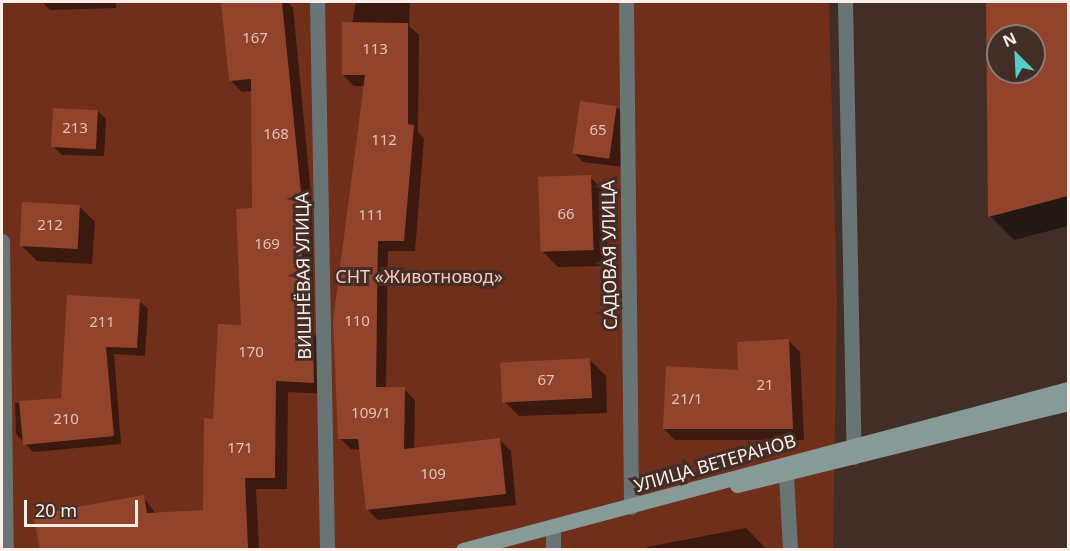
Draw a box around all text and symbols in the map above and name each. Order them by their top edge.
north arrow [986,24,1046,84]
text: N [999,27,1020,52]
house number: 167 [242,29,268,47]
house number: 113 [362,40,388,58]
house number: 213 [62,119,88,137]
house number: 65 [589,121,607,139]
house number: 168 [263,125,289,143]
house number: 112 [371,131,397,149]
street label: САДОВАЯ УЛИЦА [597,180,621,330]
street label: ВИШНЁВАЯ УЛИЦА [291,192,315,360]
house number: 66 [557,205,575,223]
house number: 111 [358,206,384,224]
house number: 212 [37,216,63,234]
house number: 169 [254,235,280,253]
park label: СНТ «Животновод» [335,265,503,287]
house number: 110 [344,312,370,330]
house number: 211 [89,313,115,331]
house number: 170 [238,343,264,361]
house number: 67 [537,371,555,389]
house number: 21 [756,376,774,394]
house number: 21/1 [671,390,703,408]
house number: 109/1 [351,404,391,422]
house number: 210 [53,410,79,428]
street label: УЛИЦА ВЕТЕРАНОВ [632,430,798,496]
house number: 171 [227,439,253,457]
house number: 109 [420,465,446,483]
scale bar [27,488,141,526]
text: 20 m [35,498,77,522]

